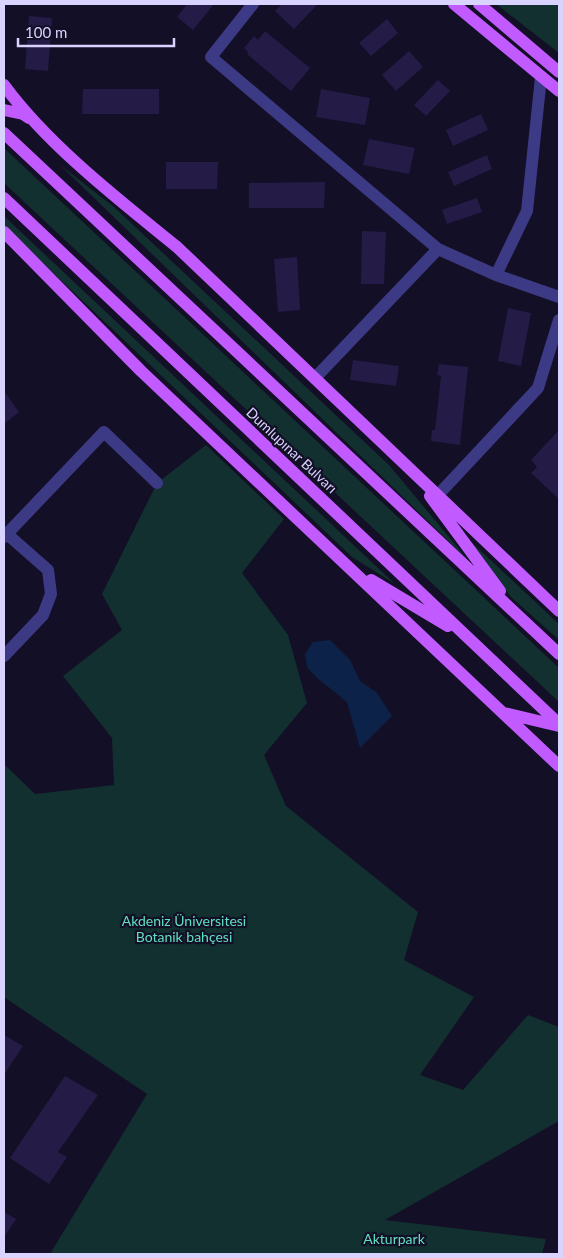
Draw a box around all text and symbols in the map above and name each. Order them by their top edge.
scale bar [18,15,174,47]
text: 100 m [25,23,67,41]
street label: Dumlupınar Bulvarı [243,404,341,496]
park label: Akdeniz Üniversitesi Botanik bahçesi [122,912,246,945]
park label: Akturpark [363,1230,426,1247]

